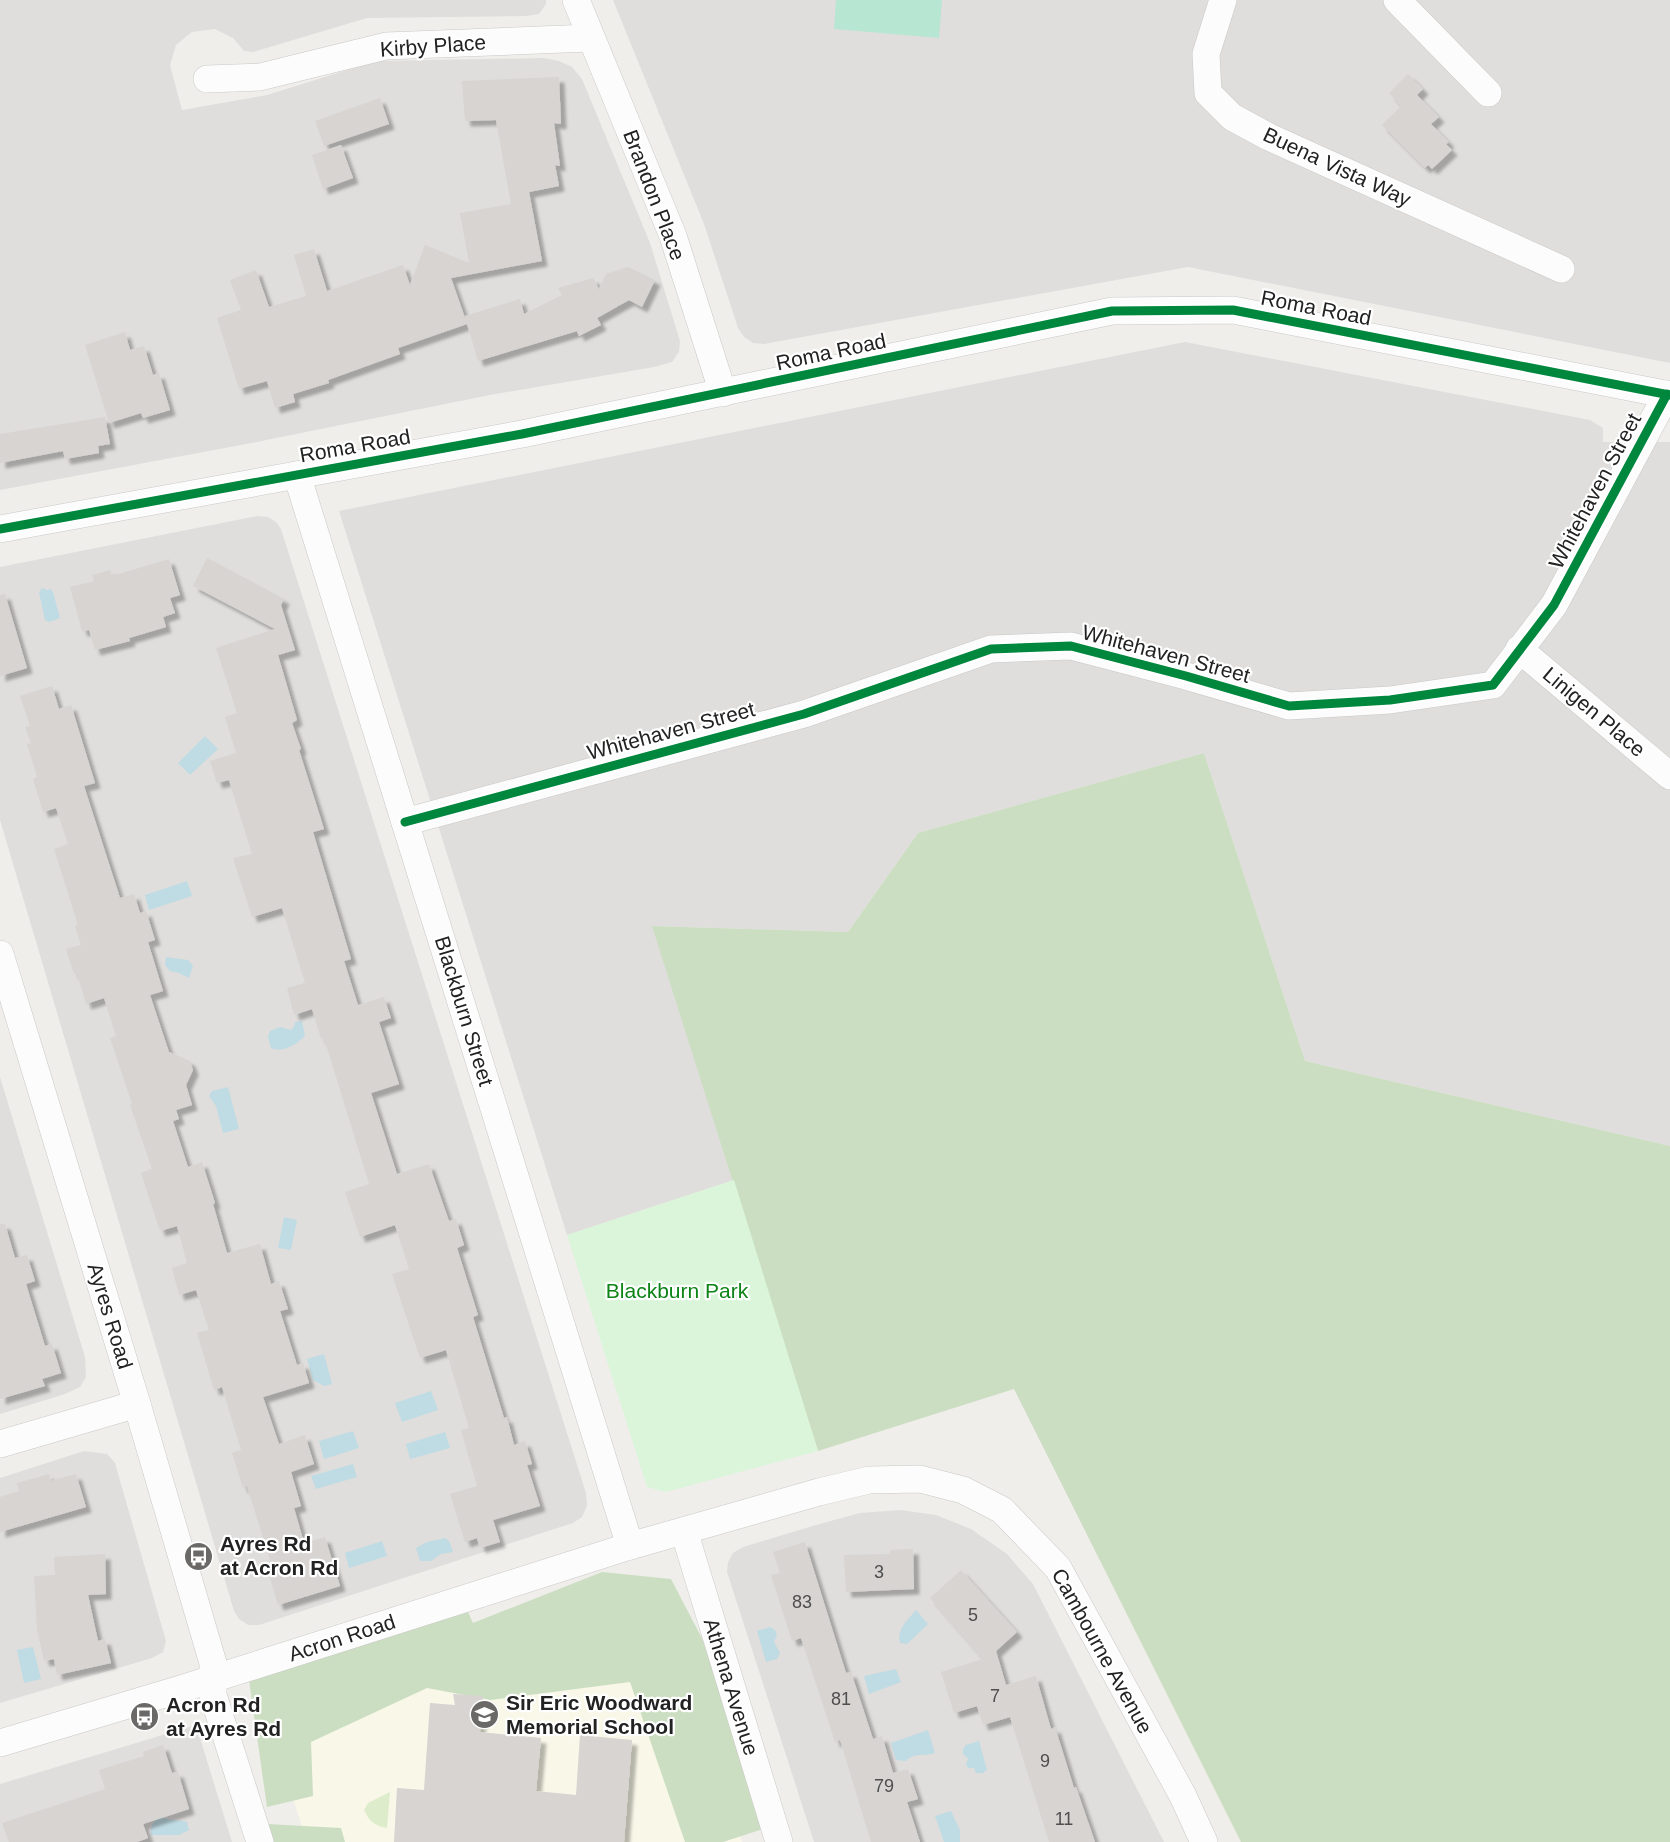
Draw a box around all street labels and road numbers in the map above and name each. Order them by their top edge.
street label: Kirby Place [379,30,487,61]
street label: Buena Vista Way [1260,122,1415,211]
street label: Brandon Place [619,126,690,263]
street label: Roma Road [1259,286,1373,329]
street label: Roma Road [774,329,888,374]
street label: Whitehaven Street [1544,409,1645,572]
street label: Roma Road [298,424,412,467]
street label: Whitehaven Street [1080,620,1253,687]
street label: Linigen Place [1539,662,1650,761]
street label: Whitehaven Street [584,697,757,764]
street label: Blackburn Street [431,933,498,1089]
street label: Ayres Road [83,1260,137,1371]
street label: Cambourne Avenue [1047,1564,1157,1737]
street label: Acron Road [286,1609,398,1666]
street label: Athena Avenue [700,1616,763,1758]

